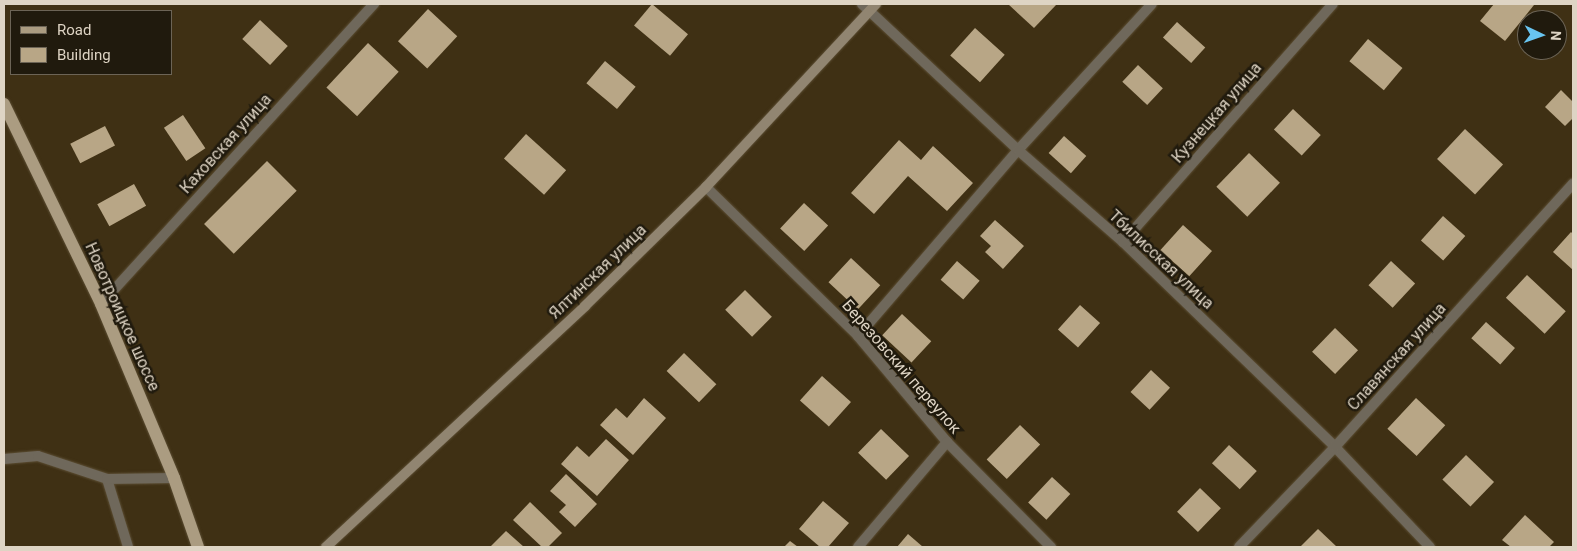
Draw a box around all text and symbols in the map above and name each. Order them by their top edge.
legend [10,10,172,75]
north arrow [1517,10,1567,60]
text: Road [57,21,91,39]
text: N [1548,30,1564,41]
text: Building [57,46,111,64]
street label: Кузнецкая улица [1168,59,1266,167]
street label: Каховская улица [176,90,276,198]
street label: Тбилисская улица [1105,206,1217,314]
street label: Ялтинская улица [545,221,651,323]
street label: Новотроицкое шоссе [81,240,163,394]
street label: Березовский переулок [838,296,964,438]
street label: Славянская улица [1344,299,1450,415]

